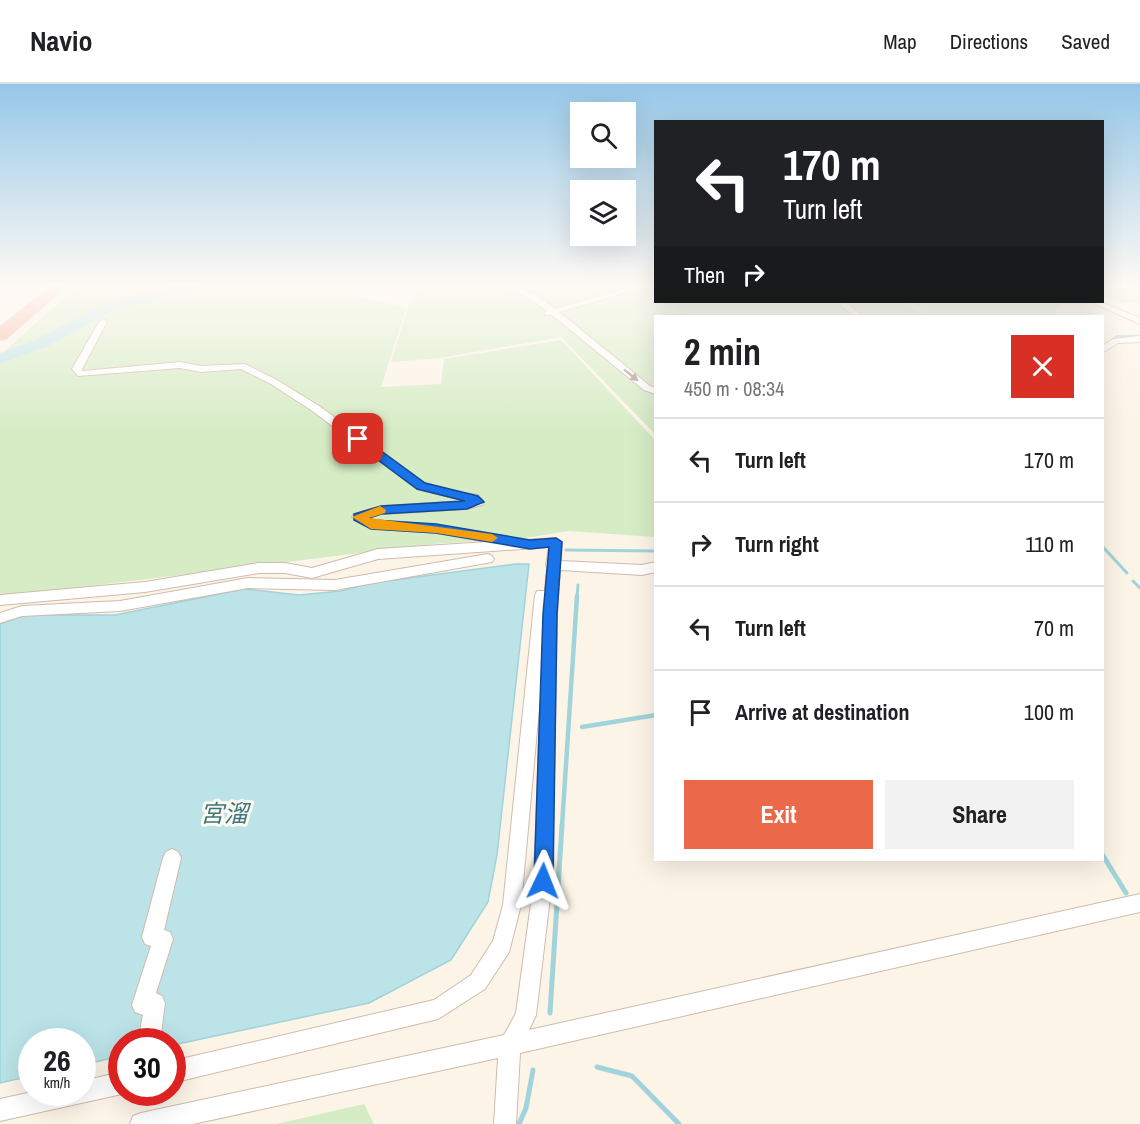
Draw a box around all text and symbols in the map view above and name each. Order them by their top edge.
text: Navio [30,22,93,60]
text: Map [883,27,917,56]
text: Directions [950,27,1028,56]
text: Saved [1061,27,1110,56]
map controls [570,102,636,246]
button: search [570,102,636,168]
text: 170 m [783,137,881,193]
icon: left [684,144,762,222]
button: layers [570,180,636,246]
text: Turn left [783,191,862,227]
icon: right [737,258,770,291]
text: Then [684,260,725,290]
text: 2 min [684,328,761,376]
button: close [1011,335,1074,398]
one-way arrow [623,368,638,381]
text: 450 m · 08:34 [684,375,784,402]
pin [332,413,383,464]
icon: arrive [341,422,374,455]
icon: left [684,444,717,477]
text: Turn left [735,445,806,475]
text: 170 m [1024,445,1074,475]
icon: right [684,528,717,561]
text: Turn right [735,529,819,559]
text: 110 m [1025,529,1074,559]
icon: left [684,612,717,645]
text: Turn left [735,613,806,643]
text: 70 m [1034,613,1074,643]
icon: arrive [684,696,717,729]
text: Arrive at destination [735,697,909,727]
text: 100 m [1024,697,1074,727]
button: Exit [684,780,873,849]
button: Share [885,780,1074,849]
water label: 宮溜 [200,797,252,829]
position arrow [511,849,575,913]
speed limit sign: 30 [108,1028,186,1106]
text: 26 [43,1040,71,1080]
text: km/h [44,1072,70,1093]

